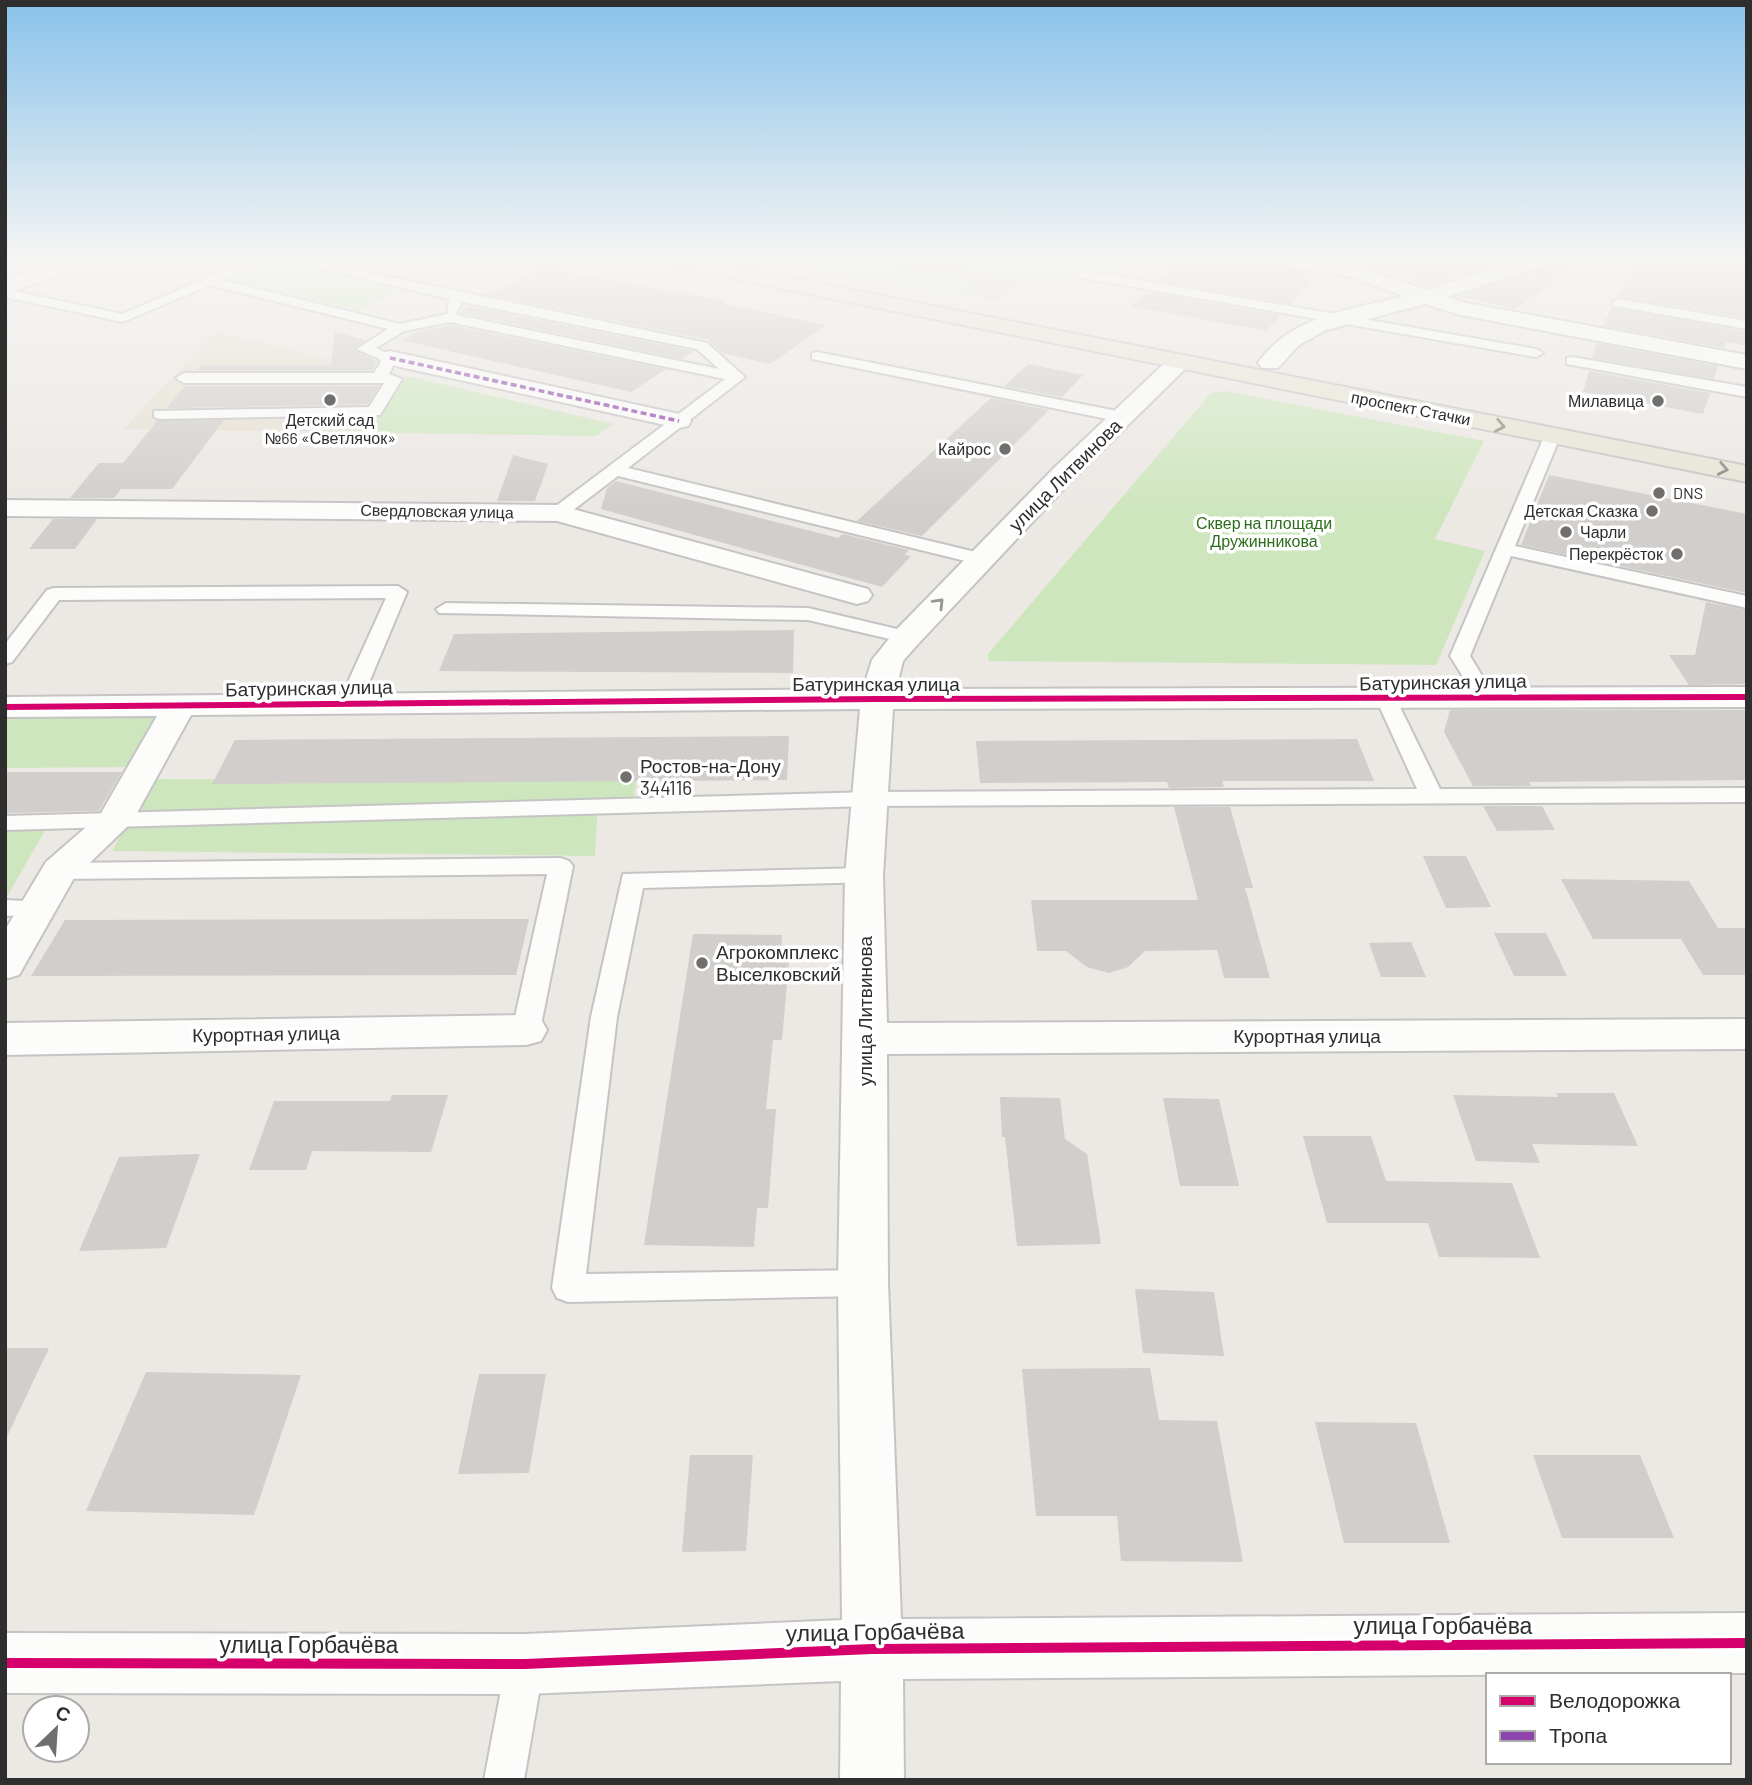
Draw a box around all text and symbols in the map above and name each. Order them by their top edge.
street label: проспект Стачки [1350,387,1472,428]
place label: Милавица [1568,391,1644,410]
marker: Детский сад №66 «Светлячок» [322,392,338,408]
marker: Милавица [1650,393,1666,409]
place label: Детский сад №66 «Светлячок» [264,410,396,447]
street label: улица Литвинова [1003,413,1126,536]
one-way arrow [1494,418,1506,433]
place label: Кайрос [938,439,991,458]
marker: Кайрос [997,441,1013,457]
one-way arrow [1717,461,1729,476]
place label: DNS [1673,483,1703,502]
marker: DNS [1651,485,1667,501]
street label: Свердловская улица [360,500,514,521]
place label: Детская Сказка [1524,501,1638,520]
marker: Детская Сказка [1644,503,1660,519]
park label: Сквер на площади Дружинникова [1196,513,1332,550]
place label: Чарли [1580,522,1626,541]
marker: Чарли [1558,524,1574,540]
place label: Перекрёсток [1569,544,1664,563]
marker: Перекрёсток [1669,546,1685,562]
one-way arrow [931,599,944,612]
street label: Батуринская улица [1359,669,1527,694]
street label: Батуринская улица [792,672,960,695]
street label: Батуринская улица [225,675,393,700]
place label: Ростов-на-Дону 344116 [640,754,781,799]
marker: Ростов-на-Дону 344116 [618,769,634,785]
street label: улица Литвинова [853,936,876,1086]
place label: Агрокомплекс Выселковский [716,940,841,985]
marker: Агрокомплекс Выселковский [694,955,710,971]
street label: Курортная улица [192,1021,340,1046]
street label: Курортная улица [1233,1024,1381,1047]
street label: улица Горбачёва [1354,1611,1533,1639]
street label: улица Горбачёва [785,1615,965,1647]
street label: улица Горбачёва [220,1630,399,1658]
legend [1486,1673,1731,1764]
text: Велодорожка [1549,1687,1680,1712]
north arrow [21,1694,91,1764]
text: С [52,1700,75,1727]
text: Тропа [1549,1722,1607,1747]

